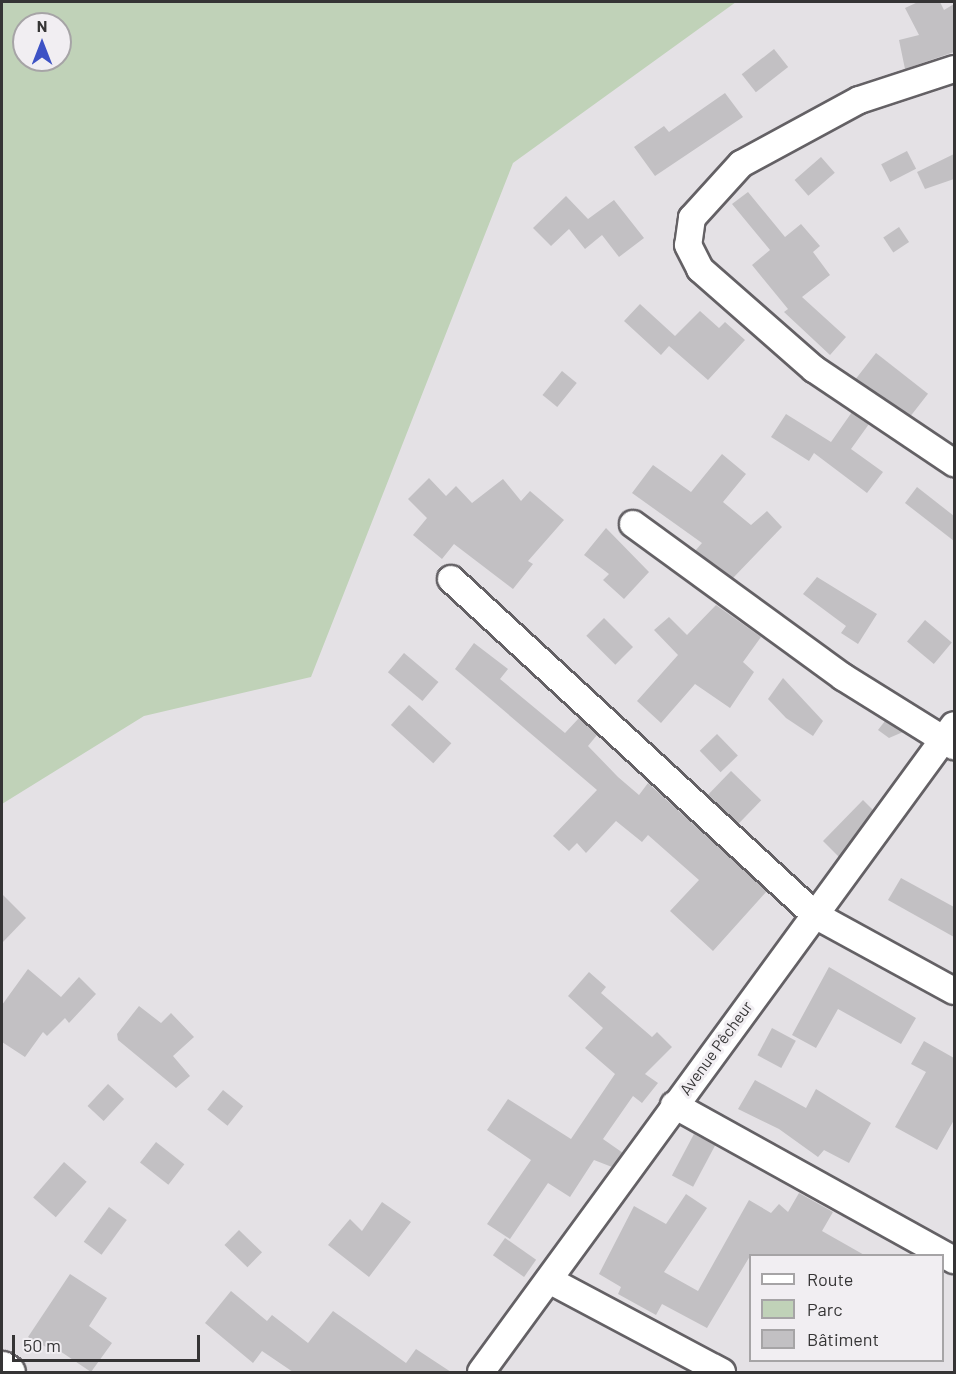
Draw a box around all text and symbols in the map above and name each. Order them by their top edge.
north arrow [12,12,72,72]
text: N [37,16,47,35]
street label: Avenue Pêcheur [675,997,757,1099]
legend [749,1254,944,1362]
text: Route [807,1268,853,1290]
text: Parc [807,1298,843,1320]
scale bar [15,1323,202,1361]
text: Bâtiment [807,1328,879,1350]
text: 50 m [23,1334,61,1356]

